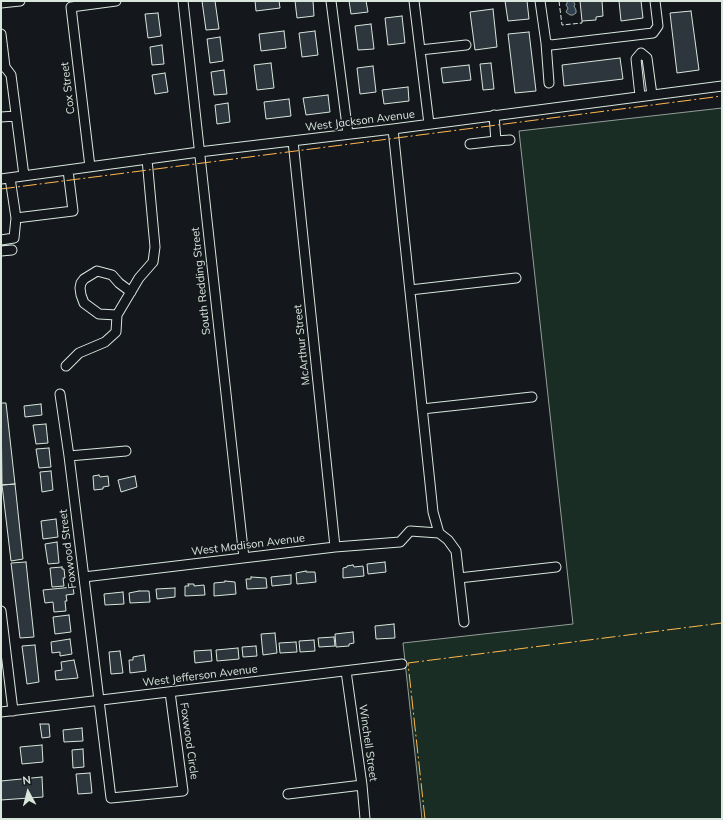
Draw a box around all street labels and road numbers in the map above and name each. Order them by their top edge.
street label: Cox Street [58,61,78,115]
street label: West Jackson Avenue [304,108,416,134]
street label: South Redding Street [189,226,213,336]
street label: McArthur Street [291,304,313,386]
street label: Foxwood Street [57,509,79,589]
street label: West Madison Avenue [190,531,306,559]
street label: West Jefferson Avenue [142,662,258,690]
street label: Foxwood Circle [177,702,201,780]
street label: Winchell Street [356,704,380,782]

